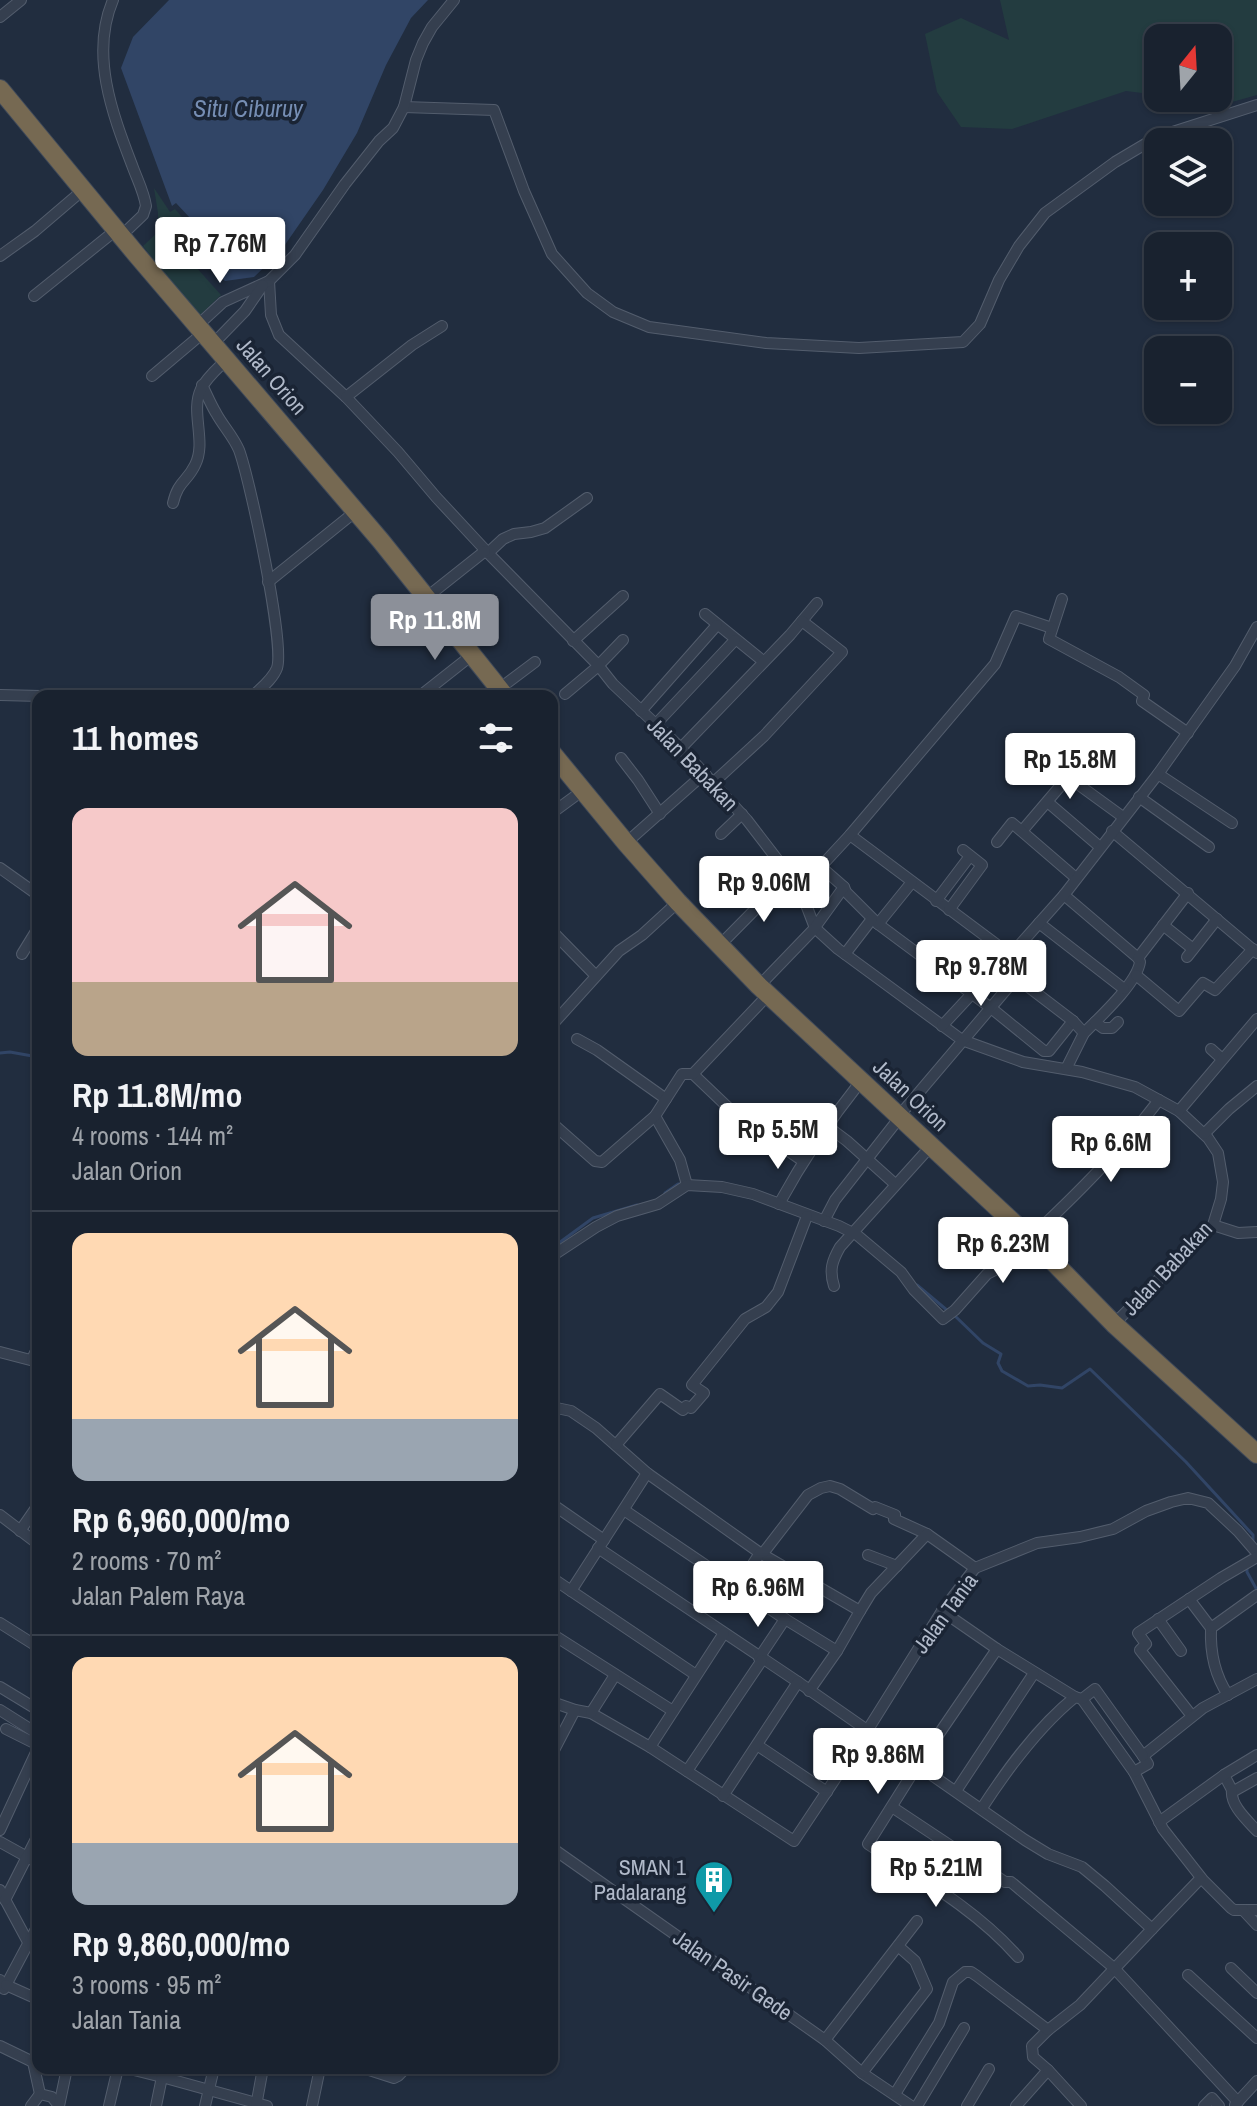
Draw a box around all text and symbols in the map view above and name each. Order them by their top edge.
north arrow [1144,24,1232,112]
map controls [1144,24,1232,424]
water label: Situ Ciburuy [193,92,304,124]
button: layers [1144,128,1232,216]
pin: Rp 7.76M [137,217,303,285]
text: Rp 7.76M [173,225,267,260]
button: + [1144,232,1232,320]
street label: Jalan Orion [230,331,314,421]
button: − [1144,336,1232,424]
pin: Rp 11.8M [352,594,518,662]
text: Rp 11.8M [389,602,481,637]
street label: Jalan Babakan [641,711,745,817]
text: 11 homes [72,715,199,761]
icon: filters [474,716,518,760]
pin: Rp 15.8M [987,733,1153,801]
text: Rp 15.8M [1023,741,1117,776]
pin: Rp 9.06M [681,856,847,924]
icon: home [223,860,367,1004]
text: Rp 9.06M [717,864,811,899]
pin: Rp 9.78M [898,940,1064,1008]
text: Rp 9.78M [934,948,1028,983]
street label: Jalan Orion [867,1052,955,1138]
text: Rp 11.8M/mo [72,1072,242,1118]
pin: Rp 5.5M [704,1103,852,1171]
text: Rp 5.5M [737,1111,819,1146]
pin: Rp 6.6M [1037,1116,1185,1184]
text: 4 rooms · 144 m² [72,1118,233,1153]
text: Rp 6.6M [1070,1124,1152,1159]
text: Jalan Orion [72,1153,182,1188]
street label: Jalan Babakan [1115,1214,1219,1322]
pin: Rp 6.23M [920,1217,1086,1285]
text: Rp 6.23M [956,1225,1050,1260]
icon: home [223,1285,367,1429]
text: Rp 6,960,000/mo [72,1497,291,1543]
text: 2 rooms · 70 m² [72,1543,221,1578]
pin: Rp 6.96M [675,1561,841,1629]
street label: Jalan Tania [906,1567,984,1659]
text: Rp 6.96M [711,1569,805,1604]
text: Jalan Palem Raya [72,1578,245,1613]
icon: home [223,1709,367,1853]
pin: Rp 9.86M [795,1728,961,1796]
text: Rp 9.86M [831,1736,925,1771]
pin: Rp 5.21M [853,1841,1019,1909]
text: Rp 5.21M [889,1849,983,1884]
place label: SMAN 1 Padalarang [594,1852,686,1907]
building icon: SMAN 1 Padalarang [693,1859,735,1914]
text: Rp 9,860,000/mo [72,1921,291,1967]
street label: Jalan Pasir Gede [667,1923,799,2027]
text: 3 rooms · 95 m² [72,1967,221,2002]
text: Jalan Tania [72,2002,181,2037]

